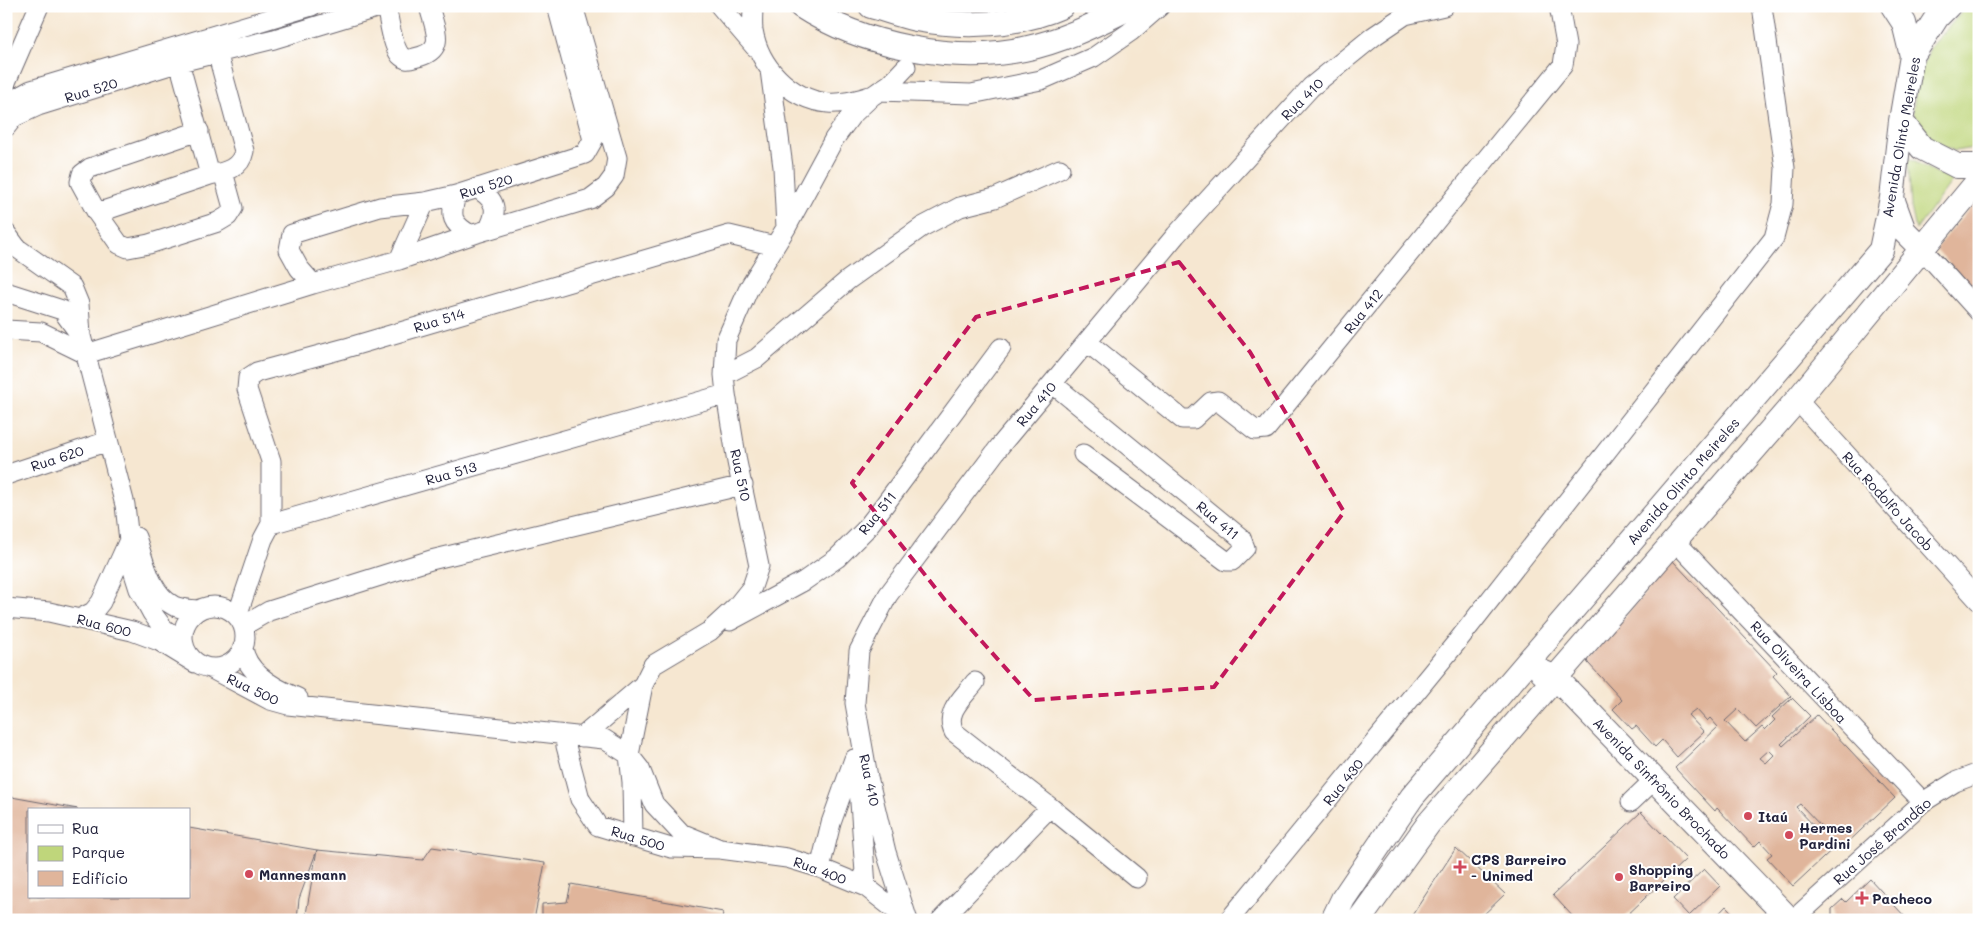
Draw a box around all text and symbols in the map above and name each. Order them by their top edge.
street label: Avenida Olinto Meireles [1878,55,1924,219]
street label: Rua 520 [62,73,120,107]
street label: Rua 410 [1277,73,1328,124]
street label: Rua 520 [457,169,515,203]
street label: Rua 412 [1339,285,1387,337]
street label: Rua 514 [411,303,468,337]
street label: Rua 410 [1012,377,1061,430]
street label: Avenida Olinto Meireles [1622,413,1744,549]
street label: Rua 620 [28,440,86,475]
street label: Rua 510 [726,447,756,503]
street label: Rua Rodolfo Jacob [1838,447,1938,555]
street label: Rua 513 [423,457,479,489]
street label: Rua 511 [854,487,900,539]
street label: Rua 411 [1193,496,1243,544]
street label: Rua 600 [75,609,134,641]
street label: Rua Oliveira Lisboa [1746,617,1852,727]
street label: Rua 500 [224,669,282,709]
street label: Avenida Sinfrônio Brochado [1589,713,1735,863]
street label: Rua 410 [855,752,885,808]
street label: Rua 430 [1318,754,1368,809]
street label: Rua José Brandão [1829,793,1935,889]
place label: Itaú [1758,807,1788,826]
legend [28,808,190,898]
marker: Itaú [1742,810,1754,822]
text: Rua [72,818,99,838]
place label: Hermes Pardini [1799,818,1852,853]
street label: Rua 500 [609,821,668,855]
marker: Hermes Pardini [1783,829,1795,841]
text: Parque [72,842,125,862]
place label: CPS Barreiro - Unimed [1471,850,1567,885]
street label: Rua 400 [791,852,850,889]
marker: CPS Barreiro - Unimed [1453,860,1467,874]
place label: Shopping Barreiro [1629,860,1693,895]
place label: Mannesmann [259,865,346,884]
text: Edifício [72,868,128,888]
marker: Mannesmann [243,868,255,880]
marker: Shopping Barreiro [1613,871,1625,883]
place label: Pacheco [1872,889,1932,908]
marker: Pacheco [1856,892,1868,904]

